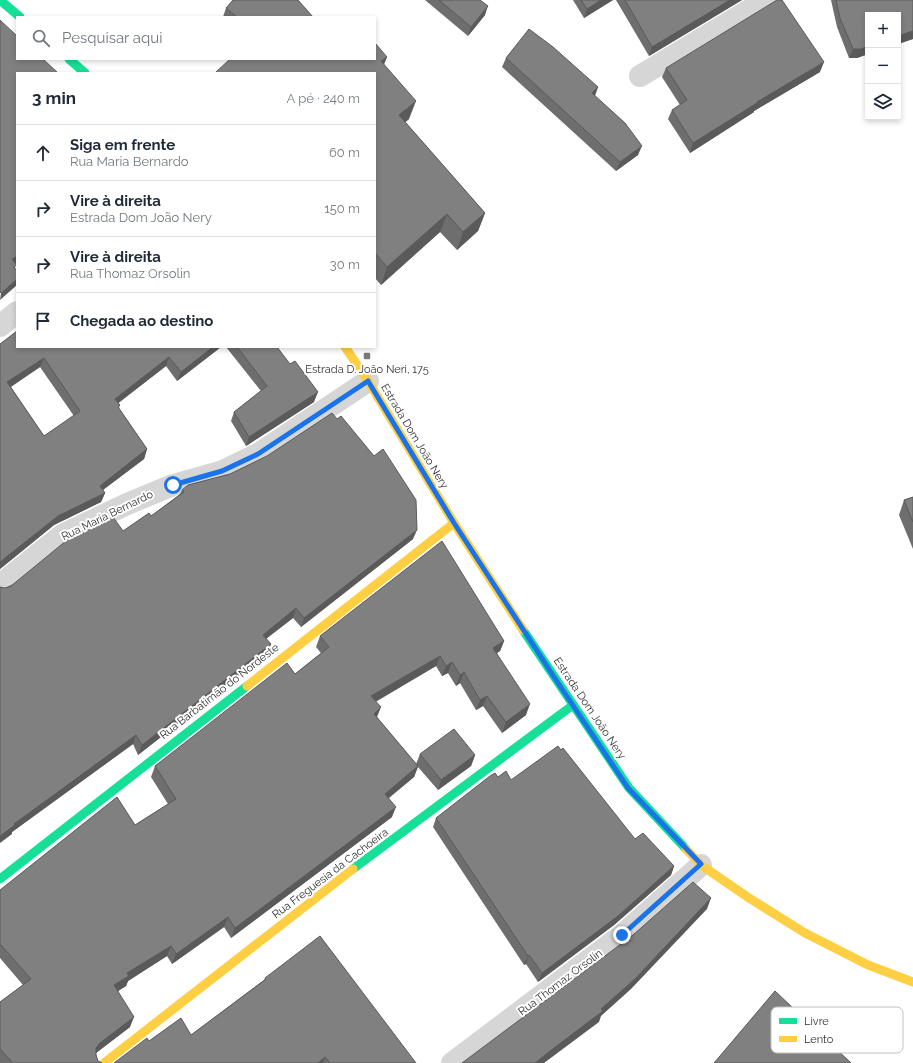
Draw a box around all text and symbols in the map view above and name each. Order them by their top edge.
map controls [865,12,901,120]
button: + [865,12,901,48]
search box [16,16,376,60]
icon: search [30,27,52,49]
text: Pesquisar aqui [62,29,162,47]
button: − [865,48,901,84]
button: layers [865,84,901,120]
text: 3 min [32,88,76,108]
text: A pé · 240 m [286,91,360,106]
text: Siga em frente [70,136,175,154]
icon: ahead [32,142,54,164]
text: 60 m [329,145,360,160]
text: Rua Maria Bernardo [70,154,188,169]
text: Vire à direita [70,192,161,210]
icon: right [32,198,54,220]
text: 150 m [324,201,360,216]
text: Estrada Dom João Nery [70,210,212,225]
text: Vire à direita [70,248,161,266]
icon: right [32,254,54,276]
text: 30 m [330,257,360,272]
text: Rua Thomaz Orsolin [70,266,190,281]
icon: arrive [32,310,54,332]
text: Chegada ao destino [70,312,213,330]
marker: Estrada D. João Neri, 175 [362,351,372,361]
place label: Estrada D. João Neri, 175 [305,363,429,376]
street label: Estrada Dom João Nery [378,381,451,491]
route start [164,476,182,494]
street label: Rua Maria Bernardo [59,487,156,543]
street label: Rua Barbatimão do Nordeste [157,641,282,742]
street label: Estrada Dom João Nery [551,655,629,762]
street label: Rua Freguesia da Cachoeira [270,826,391,921]
route end [613,926,631,944]
street label: Rua Thomaz Orsolin [516,947,605,1018]
legend [771,1007,903,1053]
text: Livre [804,1015,829,1028]
text: Lento [804,1033,834,1046]

